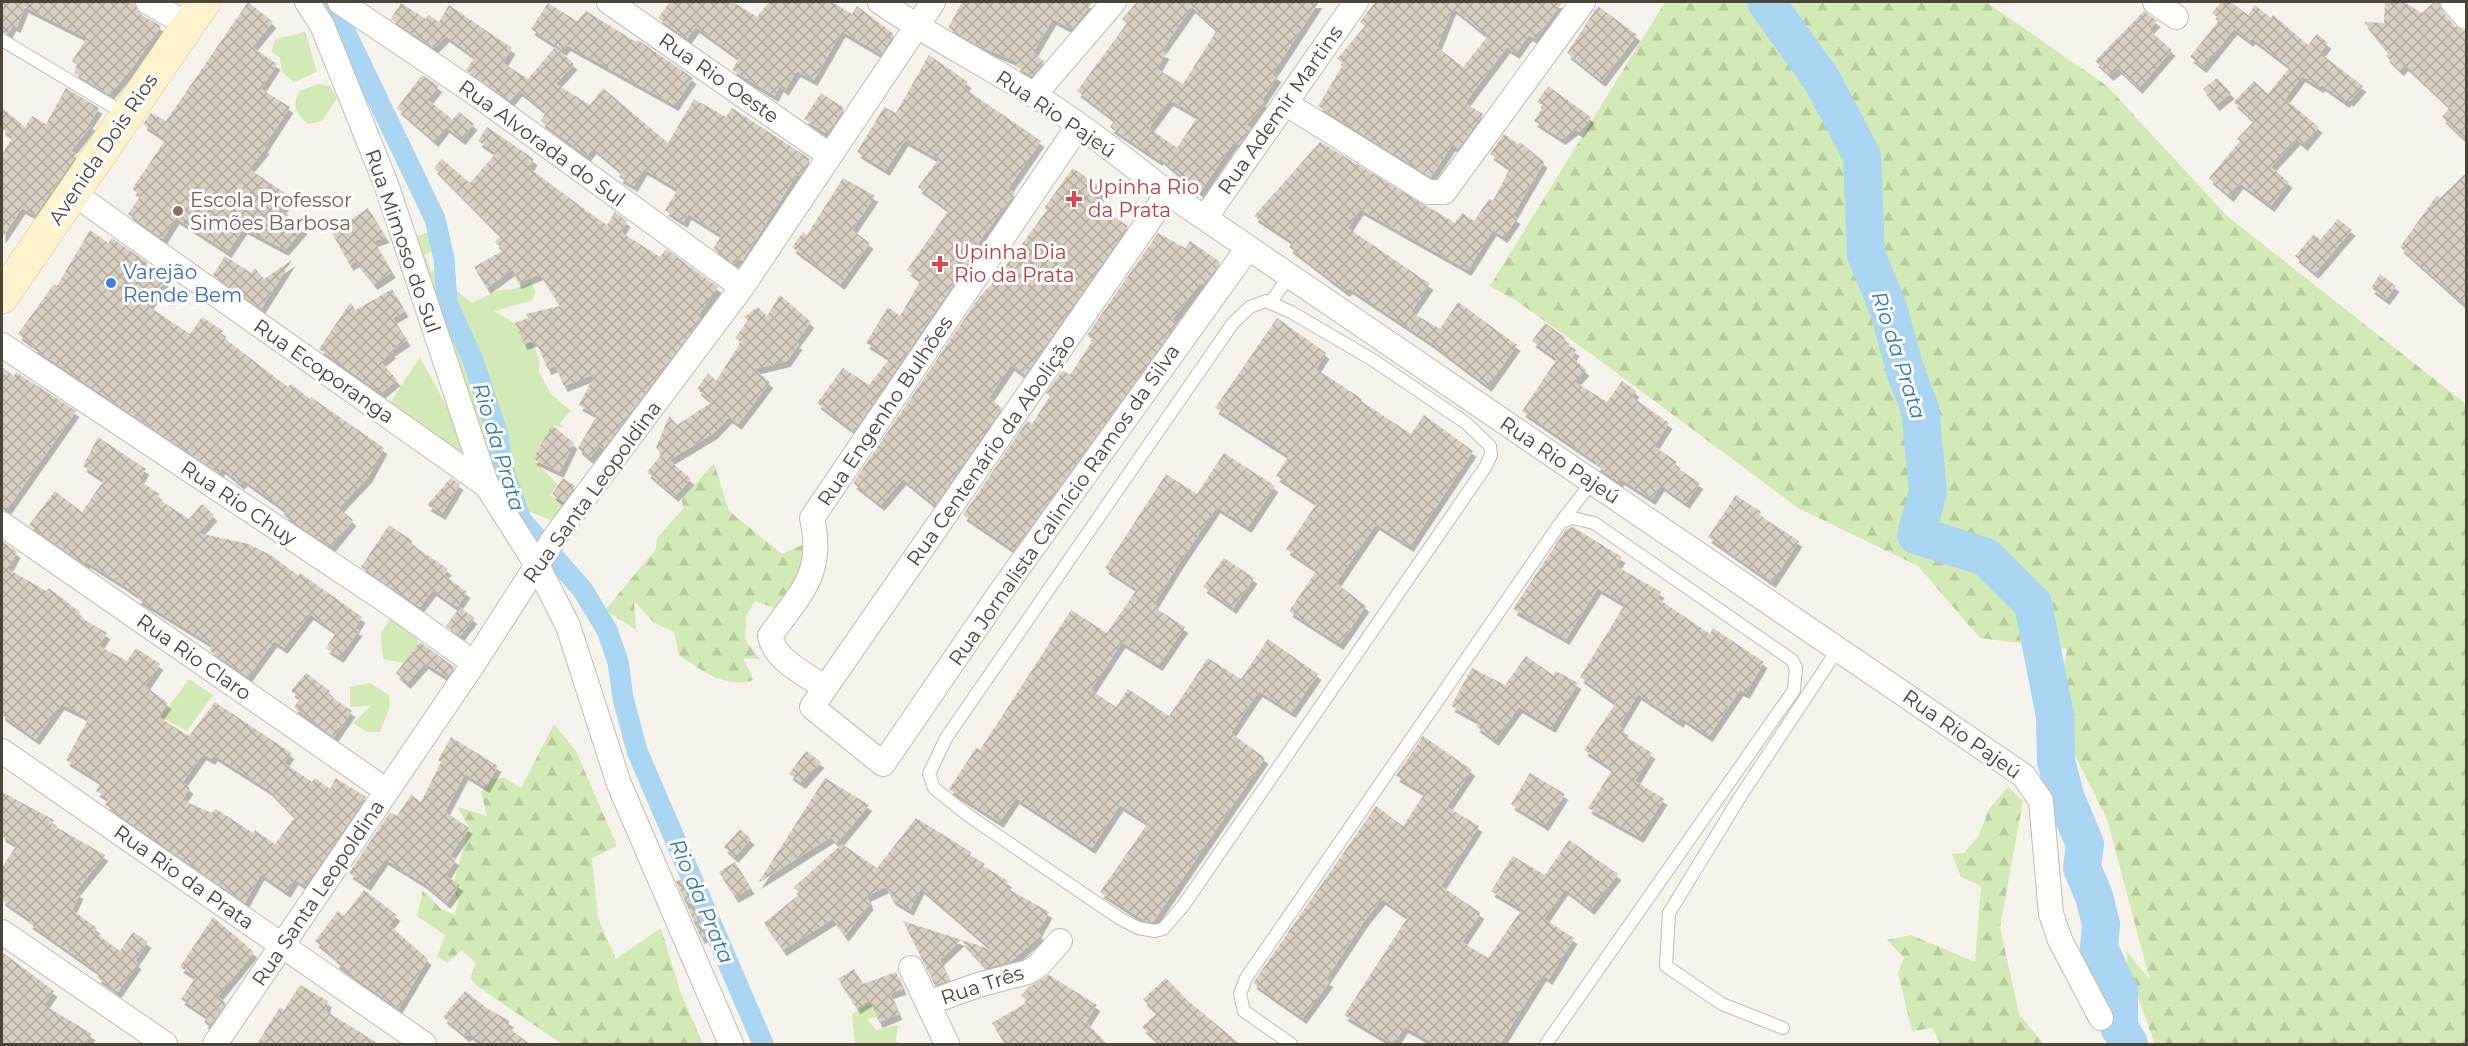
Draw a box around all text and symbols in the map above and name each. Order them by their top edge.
street label: Rua Ademir Martins [1213,21,1348,199]
street label: Rua Rio Oeste [654,28,784,128]
street label: Rua Rio Pajeú [991,65,1121,163]
street label: Avenida Dois Rios [43,69,163,229]
street label: Rua Alvorada do Sul [454,75,630,211]
street label: Rua Mimoso do Sul [360,146,446,336]
place label: Upinha Rio da Prata [1088,175,1199,222]
place label: Escola Professor Simões Barbosa [190,188,352,235]
marker: Upinha Rio da Prata [1065,190,1083,208]
marker: Escola Professor Simões Barbosa [171,204,185,218]
place label: Upinha Dia Rio da Prata [954,240,1075,287]
marker: Upinha Dia Rio da Prata [931,255,949,273]
place label: Varejão Rende Bem [123,260,242,307]
marker: Varejão Rende Bem [104,276,118,290]
water label: Rio da Prata [1867,288,1931,422]
street label: Rua Engenho Bulhões [812,311,958,511]
street label: Rua Ecoporanga [249,314,399,428]
street label: Rua Centenário da Abolição [901,329,1081,571]
street label: Rua Jornalista Calinício Ramos da Silva [943,340,1185,670]
water label: Rio da Prata [468,380,530,514]
street label: Rua Santa Leopoldina [518,396,666,588]
street label: Rua Rio Pajeú [1495,411,1625,509]
street label: Rua Rio Chuy [177,455,302,551]
street label: Rua Rio Claro [132,609,256,705]
street label: Rua Rio Pajeú [1898,684,2026,784]
street label: Rua Santa Leopoldina [247,795,389,991]
street label: Rua Rio da Prata [109,820,259,934]
water label: Rio da Prata [665,835,739,967]
street label: Rua Três [938,960,1027,1010]

